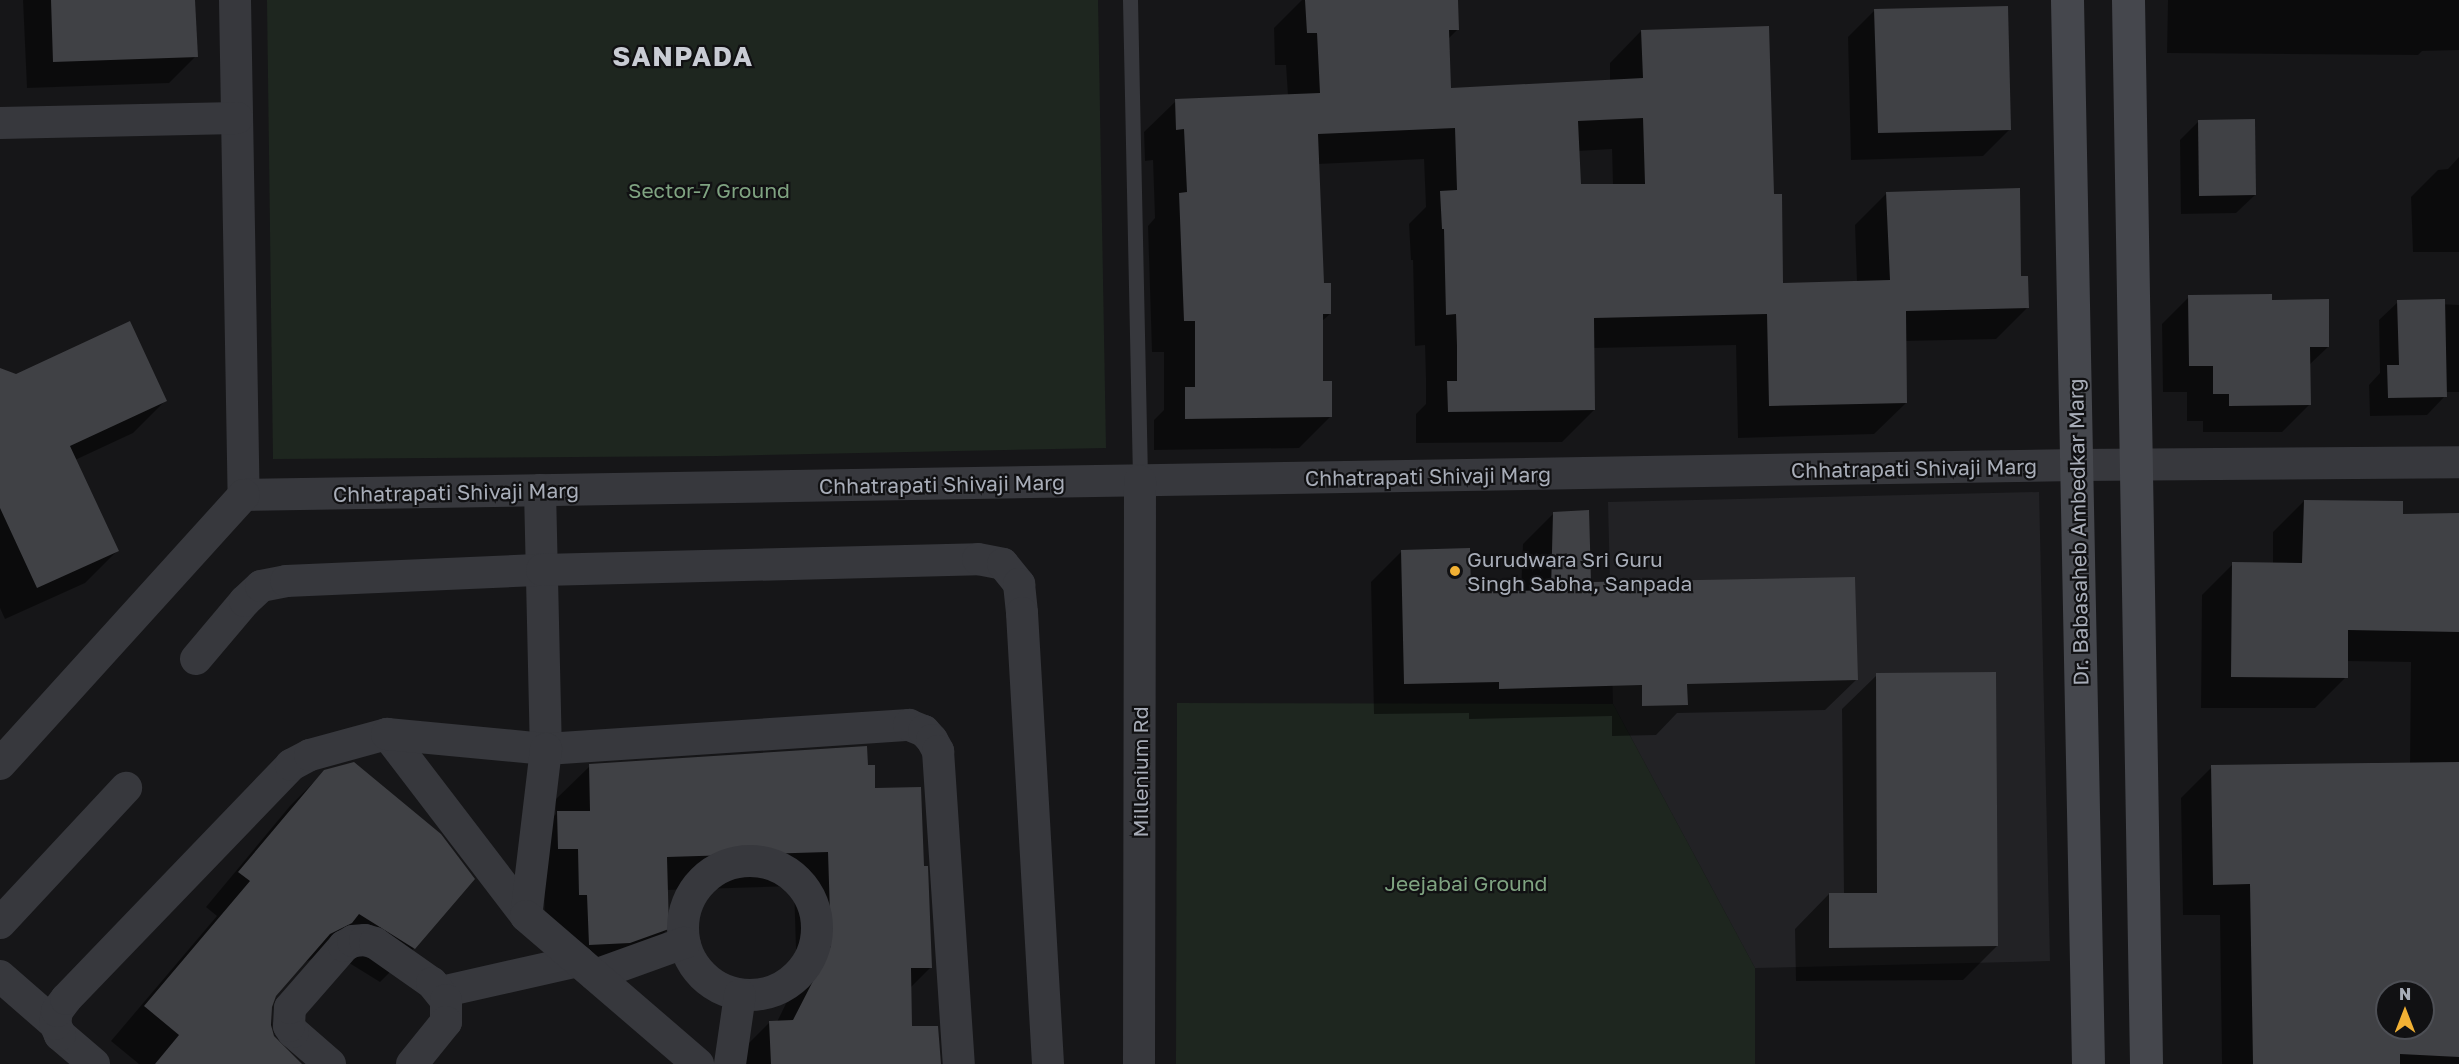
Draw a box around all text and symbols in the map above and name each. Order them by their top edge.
district label: SANPADA [612,41,754,73]
park label: Sector-7 Ground [628,177,790,203]
street label: Dr. Babasaheb Ambedkar Marg [2063,378,2093,686]
street label: Chhatrapati Shivaji Marg [1791,453,2037,483]
street label: Chhatrapati Shivaji Marg [1305,461,1551,491]
street label: Chhatrapati Shivaji Marg [819,469,1065,499]
street label: Chhatrapati Shivaji Marg [333,477,579,507]
place label: Gurudwara Sri Guru Singh Sabha, Sanpada [1467,546,1692,596]
marker: Gurudwara Sri Guru Singh Sabha, Sanpada [1448,564,1462,578]
street label: Millenium Rd [1127,706,1153,838]
park label: Jeejabai Ground [1384,870,1548,896]
north arrow [2375,980,2435,1040]
text: N [2399,984,2411,1004]

